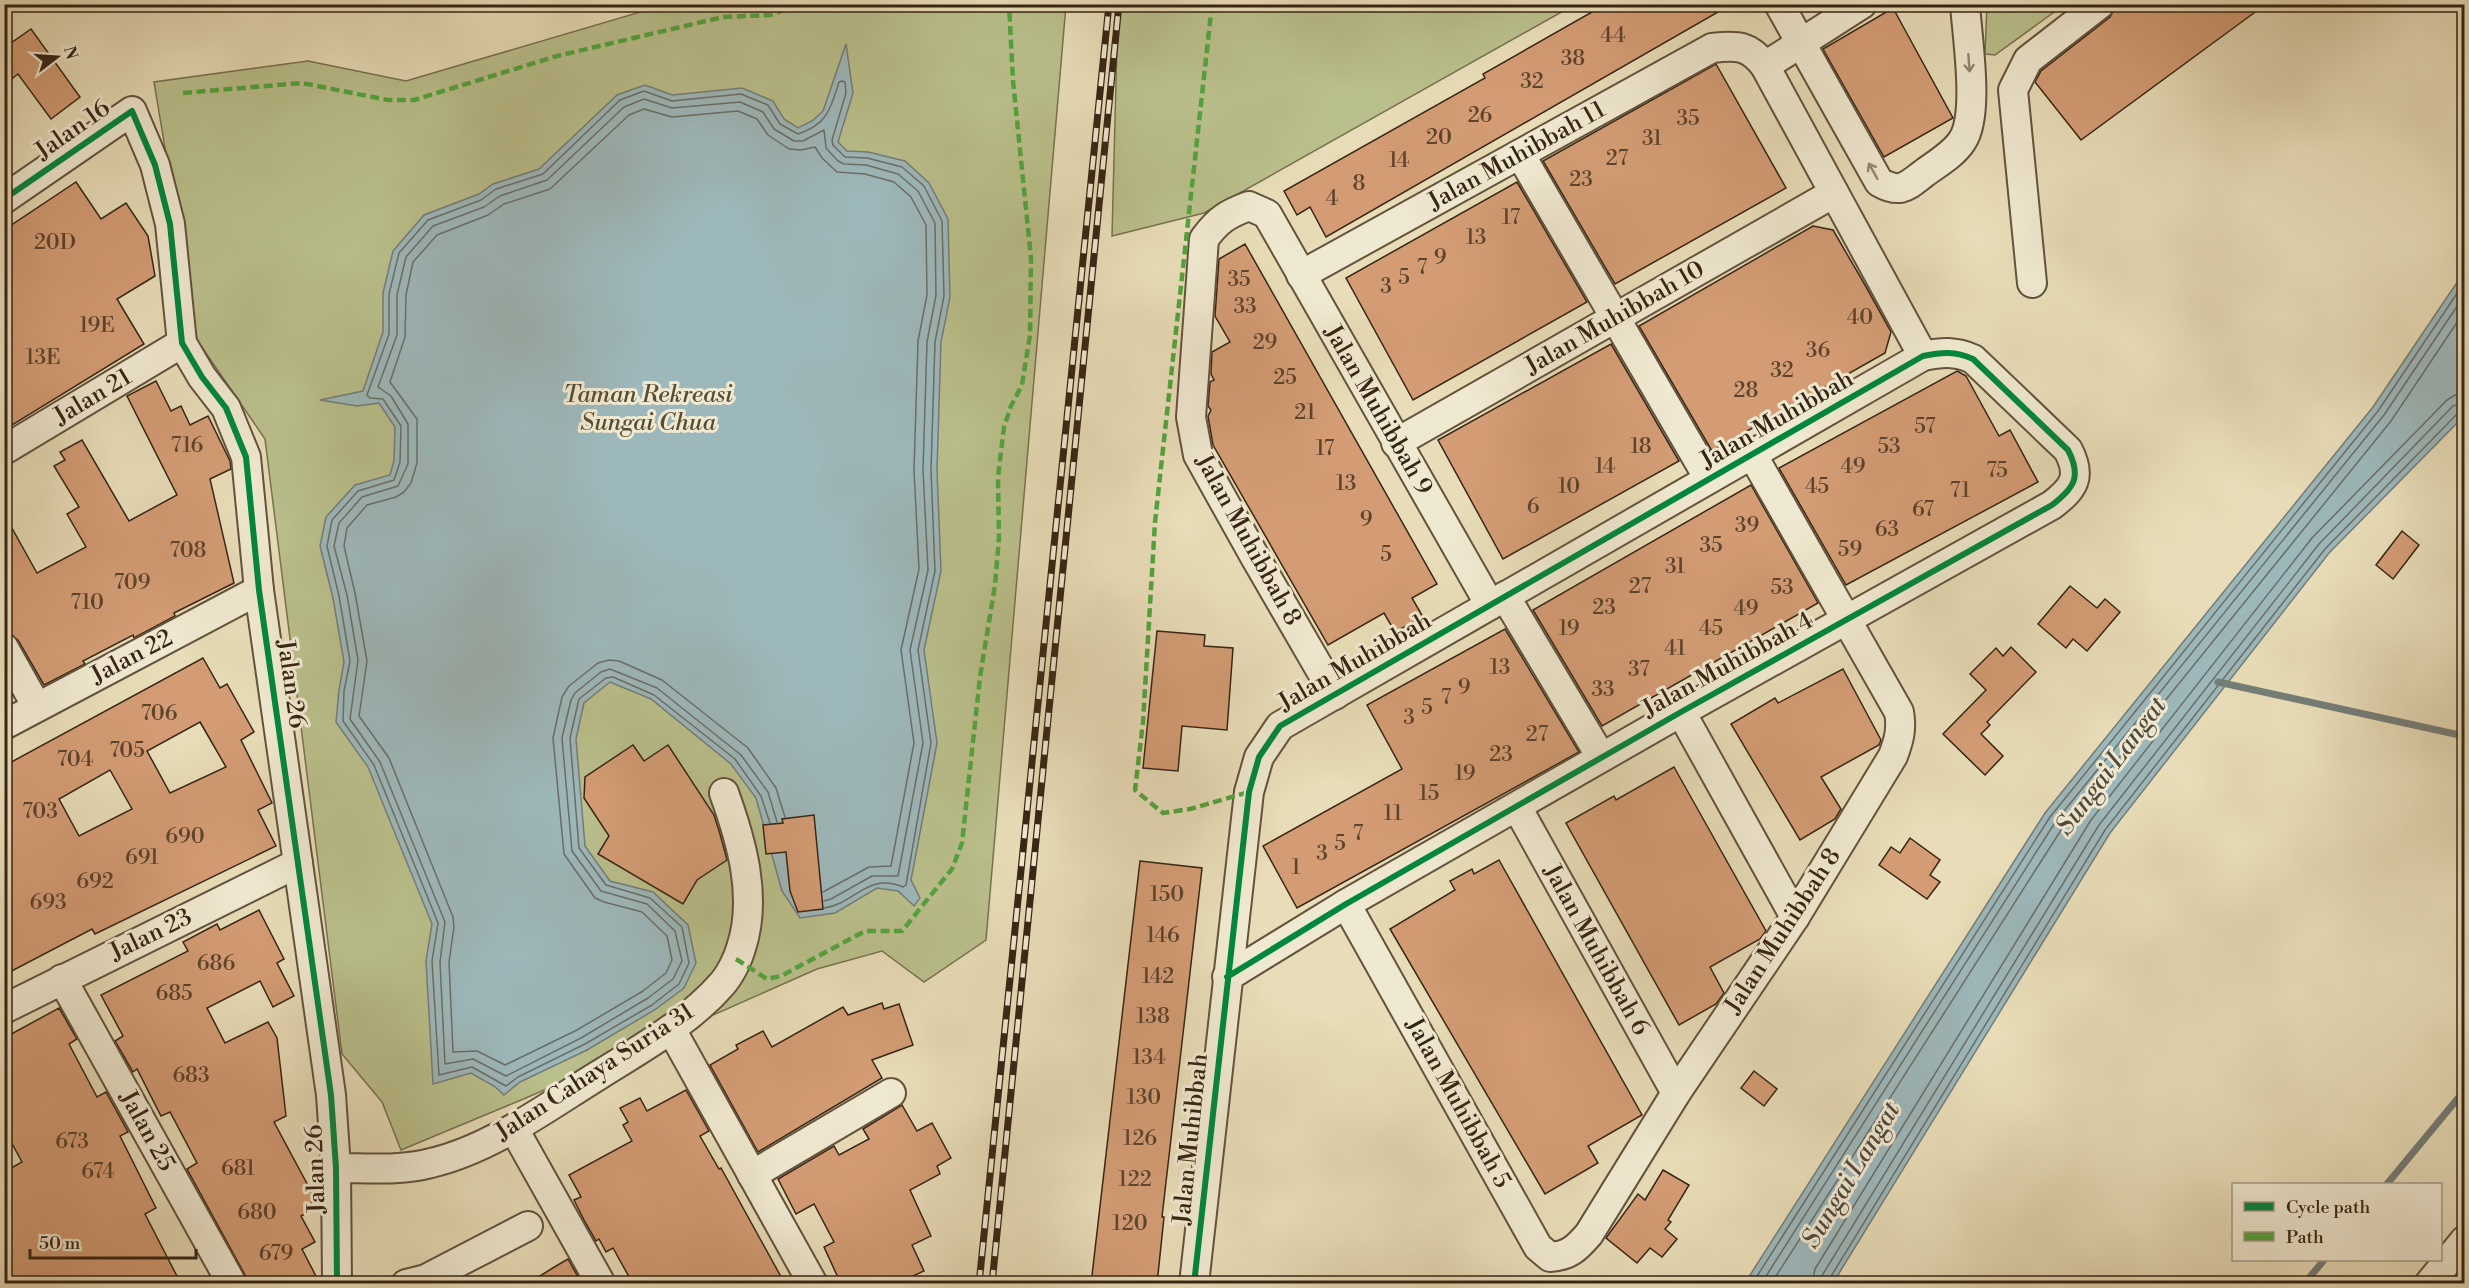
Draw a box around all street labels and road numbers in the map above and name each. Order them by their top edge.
street label: Jalan 16 [29,93,116,167]
street label: Jalan Muhibbah 11 [1422,95,1611,218]
street label: Jalan Muhibbah 10 [1519,254,1710,382]
street label: Jalan Muhibbah 9 [1317,319,1439,500]
street label: Jalan 21 [48,362,138,432]
street label: Jalan Muhibbah [1694,364,1859,476]
street label: Jalan Muhibbah 8 [1188,448,1308,631]
street label: Jalan Muhibbah [1272,606,1437,718]
street label: Jalan Muhibbah 4 [1636,606,1819,725]
street label: Jalan 22 [85,623,178,691]
street label: Jalan 26 [270,637,312,730]
street label: Jalan Muhibbah 8 [1718,843,1848,1020]
street label: Jalan Muhibbah 6 [1536,858,1655,1041]
street label: Jalan 23 [104,902,197,968]
street label: Jalan Cahaya Suria 31 [489,996,700,1148]
street label: Jalan Muhibbah 5 [1398,1012,1517,1193]
street label: Jalan Muhibbah [1167,1052,1215,1227]
street label: Jalan 25 [112,1084,181,1177]
street label: Jalan 26 [299,1124,333,1215]

